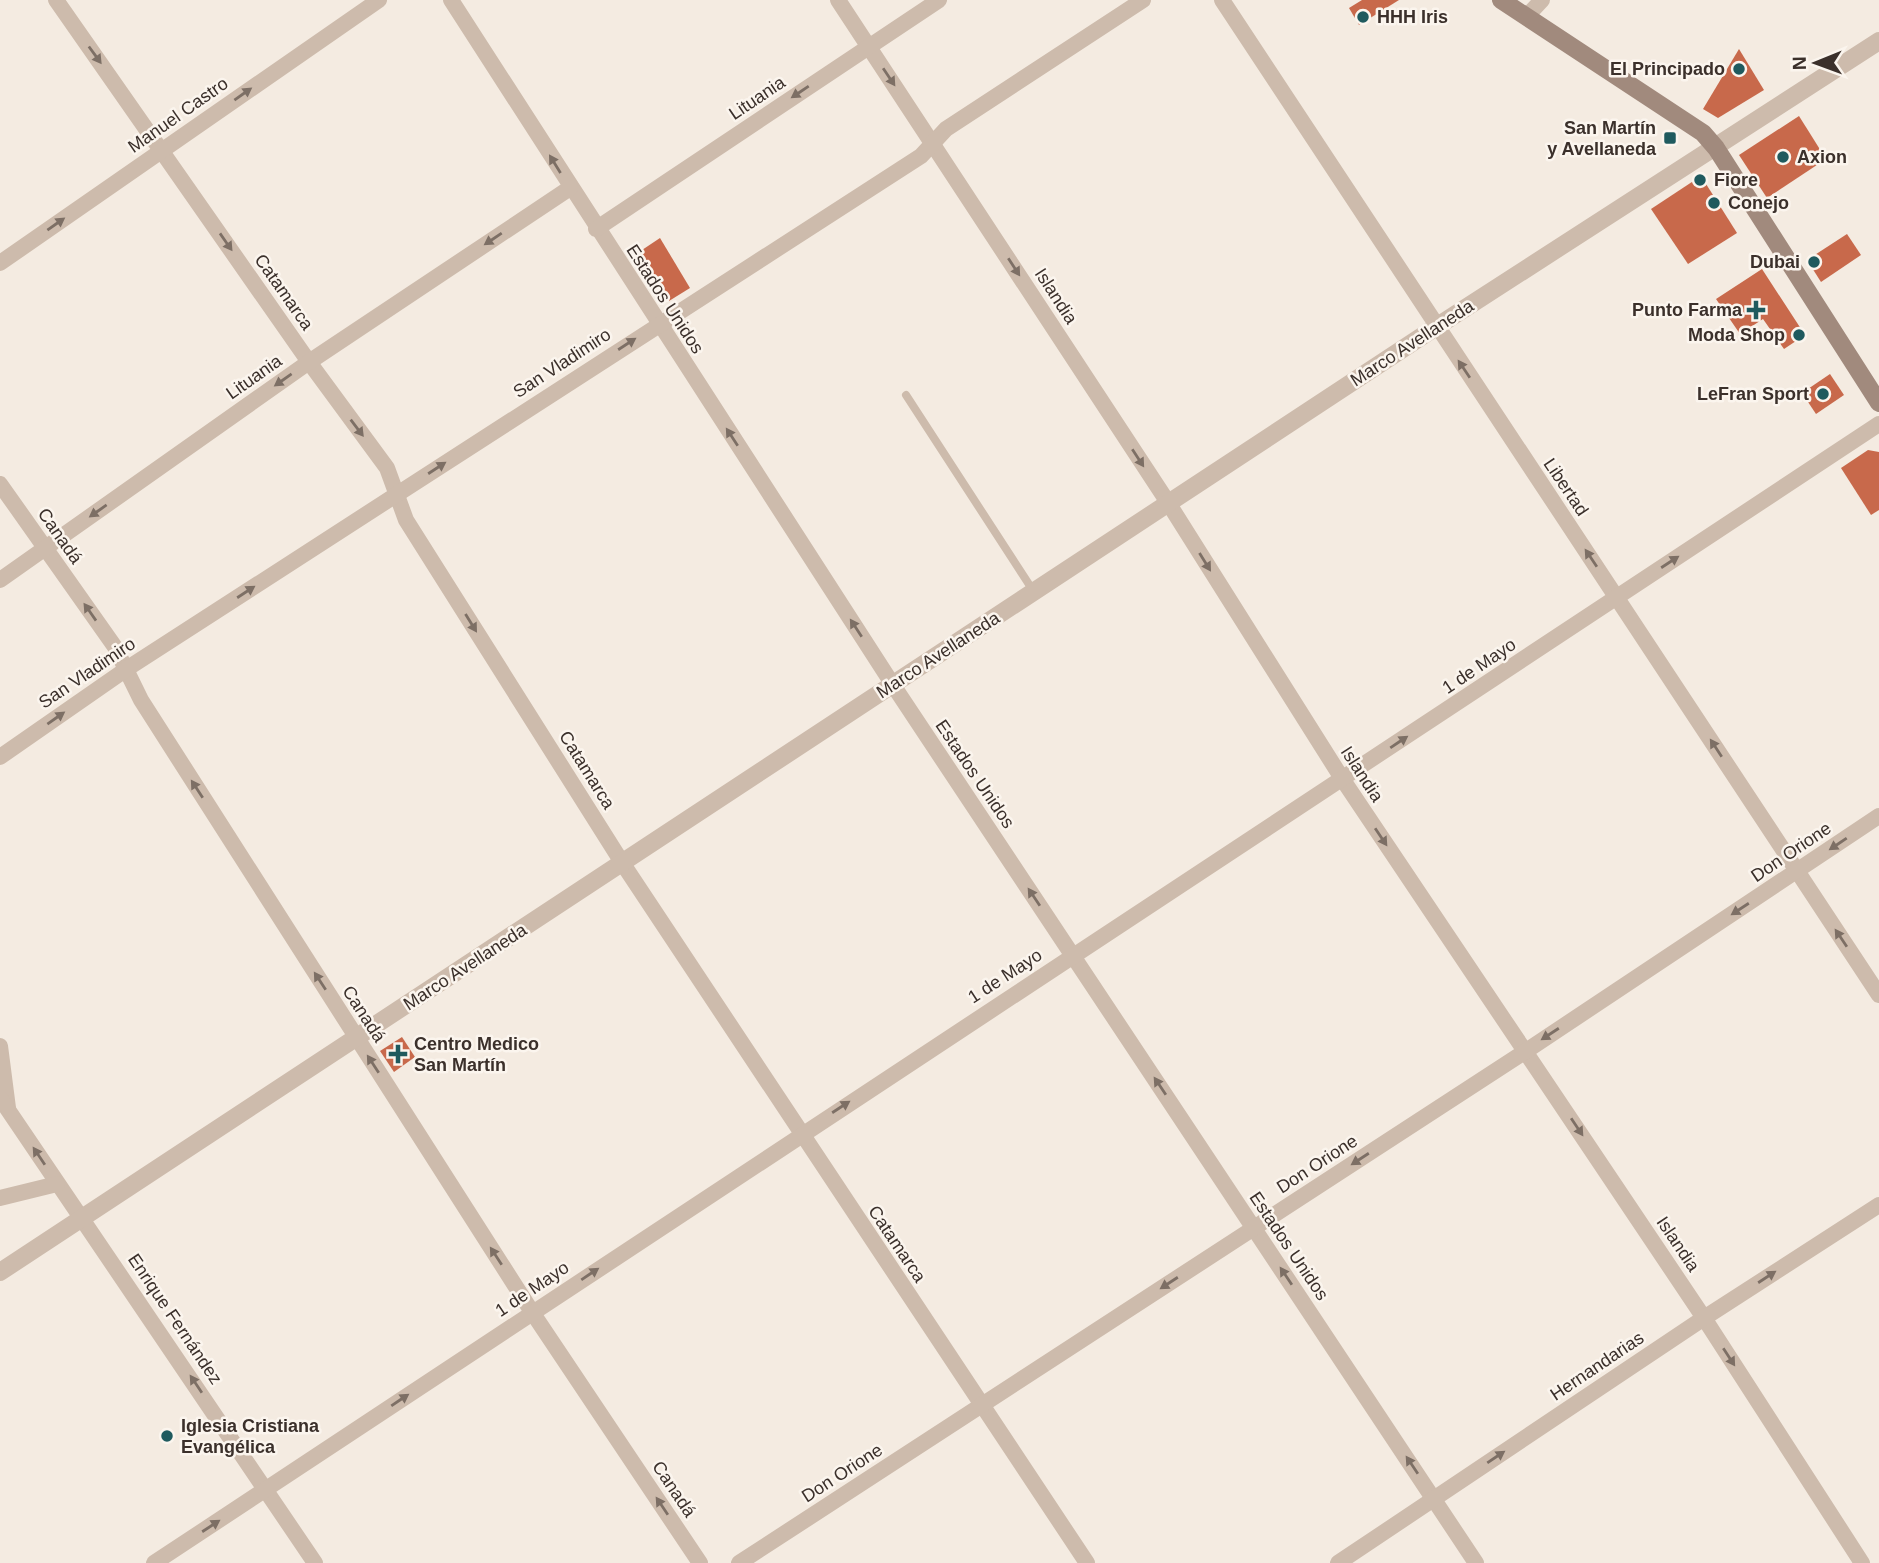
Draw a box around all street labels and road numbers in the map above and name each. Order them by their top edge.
street label: Lituania [725,72,790,124]
street label: Manuel Castro [124,73,232,157]
street label: Estados Unidos [622,241,708,357]
street label: Catamarca [251,250,318,335]
street label: Islandia [1031,265,1082,328]
street label: Marco Avellaneda [1347,295,1478,390]
street label: San Vladimiro [510,324,614,402]
street label: Lituania [222,350,286,403]
street label: Libertad [1540,454,1592,520]
street label: Canadá [34,504,87,568]
street label: Marco Avellaneda [873,607,1004,702]
street label: San Vladimiro [35,633,139,713]
street label: 1 de Mayo [1439,634,1519,698]
street label: Estados Unidos [931,716,1019,832]
street label: Catamarca [555,727,619,813]
street label: Islandia [1337,743,1388,806]
street label: Don Orione [1747,818,1835,886]
street label: Marco Avellaneda [400,919,531,1014]
street label: 1 de Mayo [964,945,1046,1007]
street label: Canadá [338,982,390,1047]
street label: Don Orione [1273,1131,1361,1197]
street label: Estados Unidos [1245,1188,1333,1304]
street label: Catamarca [864,1202,930,1287]
street label: Islandia [1652,1213,1704,1276]
street label: Enrique Fernández [124,1250,226,1388]
street label: 1 de Mayo [492,1257,572,1321]
street label: Hernandarias [1547,1327,1647,1405]
street label: Don Orione [798,1440,886,1506]
street label: Canadá [648,1457,700,1522]

